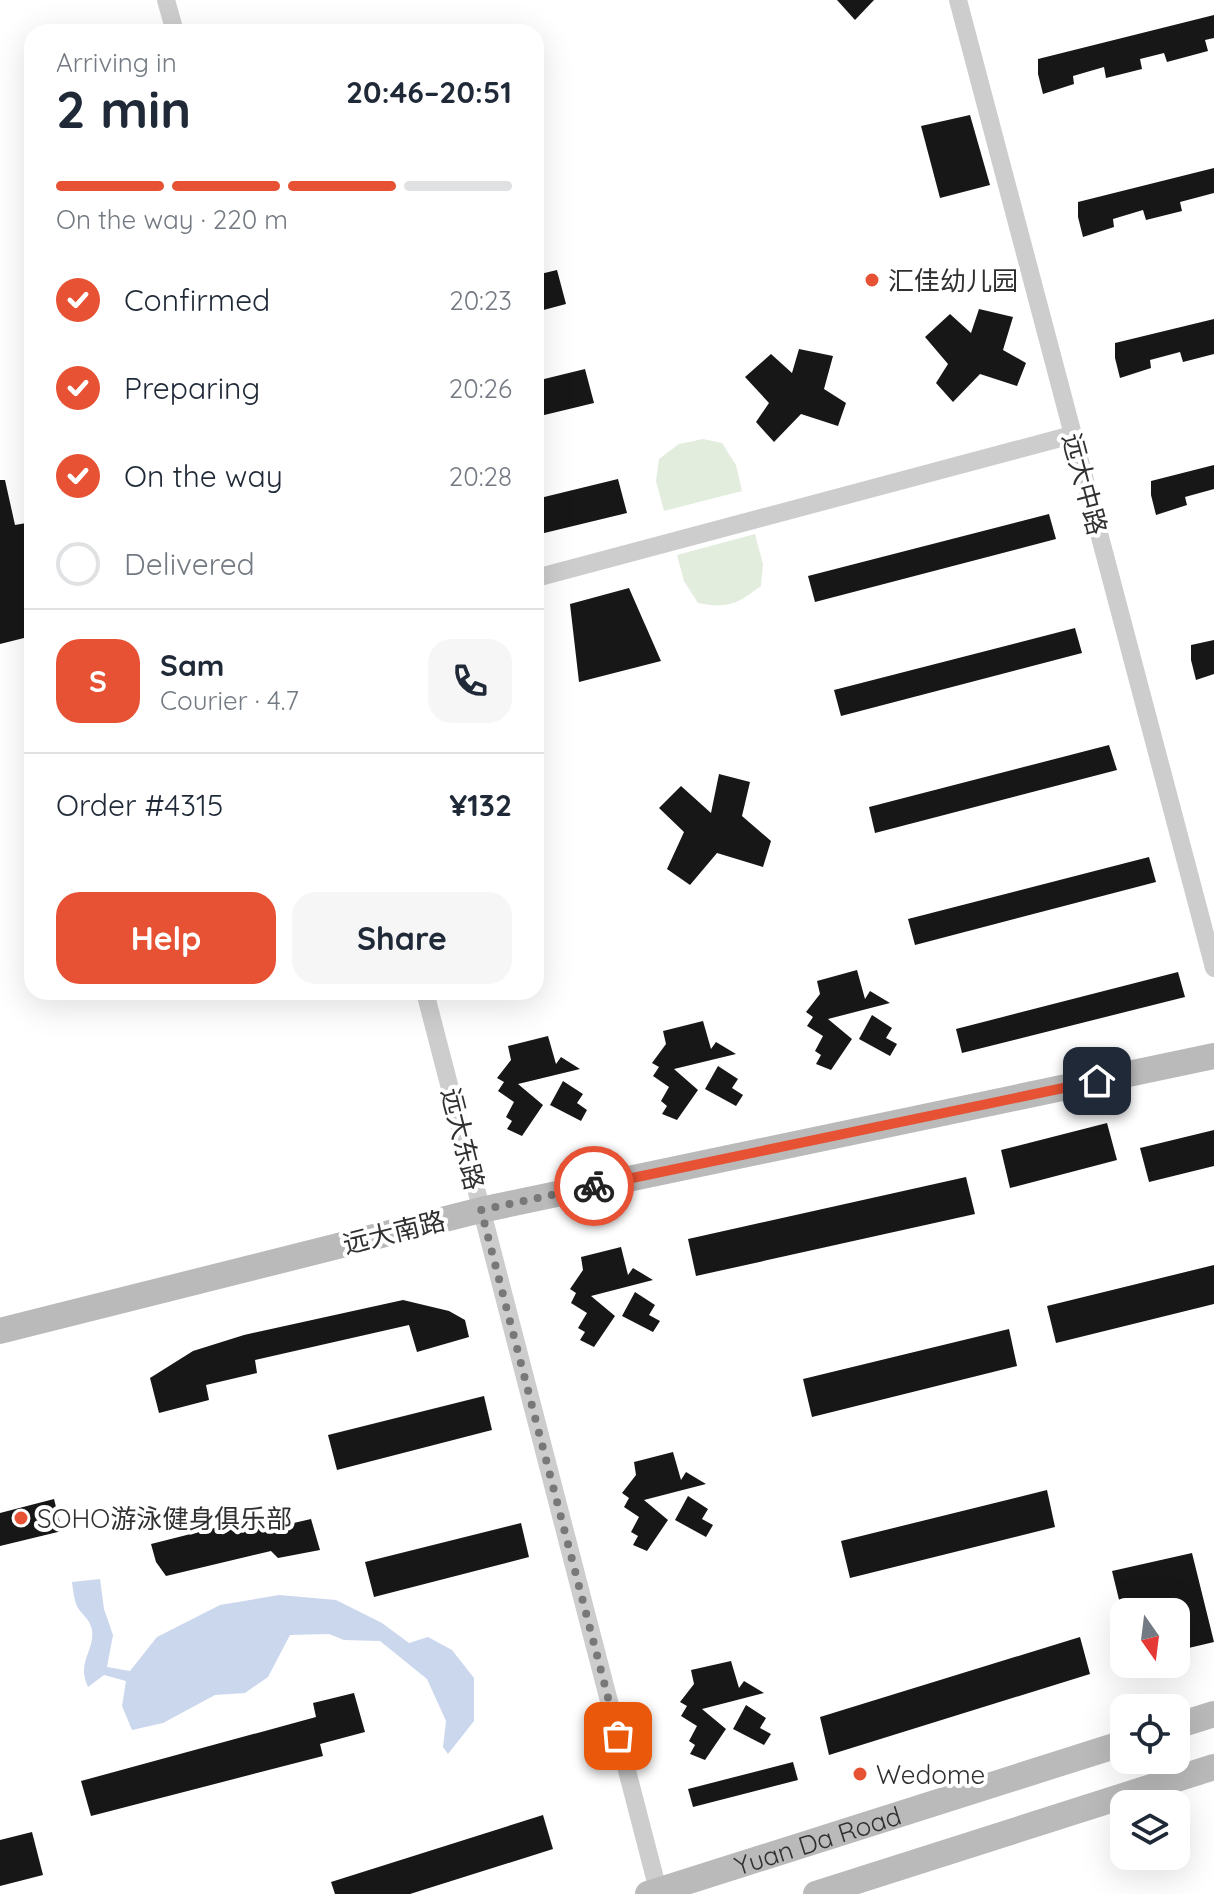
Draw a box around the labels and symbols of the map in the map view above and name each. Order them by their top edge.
place label: 汇佳幼儿园 [888,264,1018,297]
marker: 汇佳幼儿园 [863,271,881,289]
street label: 远大中路 [1056,429,1114,539]
pin [1063,1047,1131,1115]
street label: 远大东路 [434,1085,492,1193]
courier [554,1146,634,1226]
street label: 远大南路 [340,1203,448,1261]
place label: SOHO游泳健身俱乐部 [37,1502,292,1535]
marker: SOHO游泳健身俱乐部 [12,1509,30,1527]
north arrow [1110,1598,1190,1678]
pin [584,1702,652,1770]
place label: Wedome [876,1758,985,1791]
marker: Wedome [851,1765,869,1783]
street label: Yuan Da Road [730,1798,905,1882]

